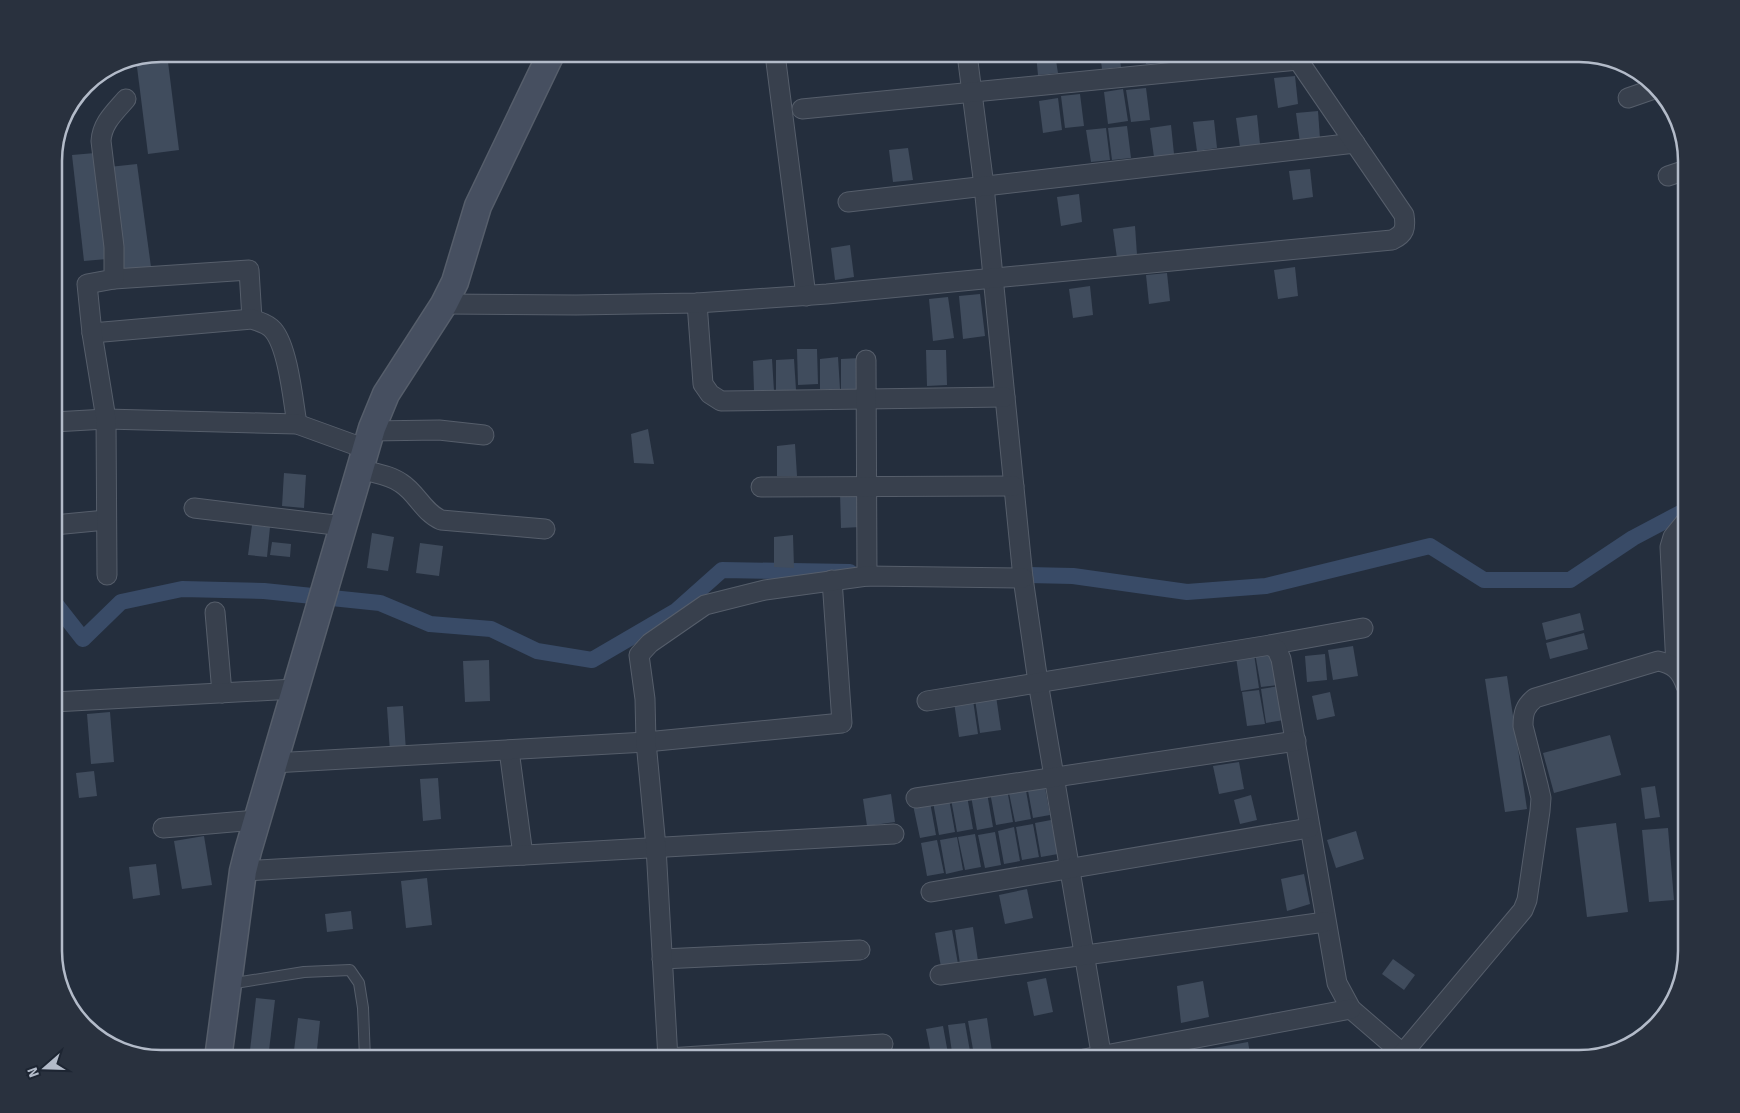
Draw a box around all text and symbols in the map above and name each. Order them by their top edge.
north arrow [20,1043,70,1093]
text: N [24,1065,43,1080]

